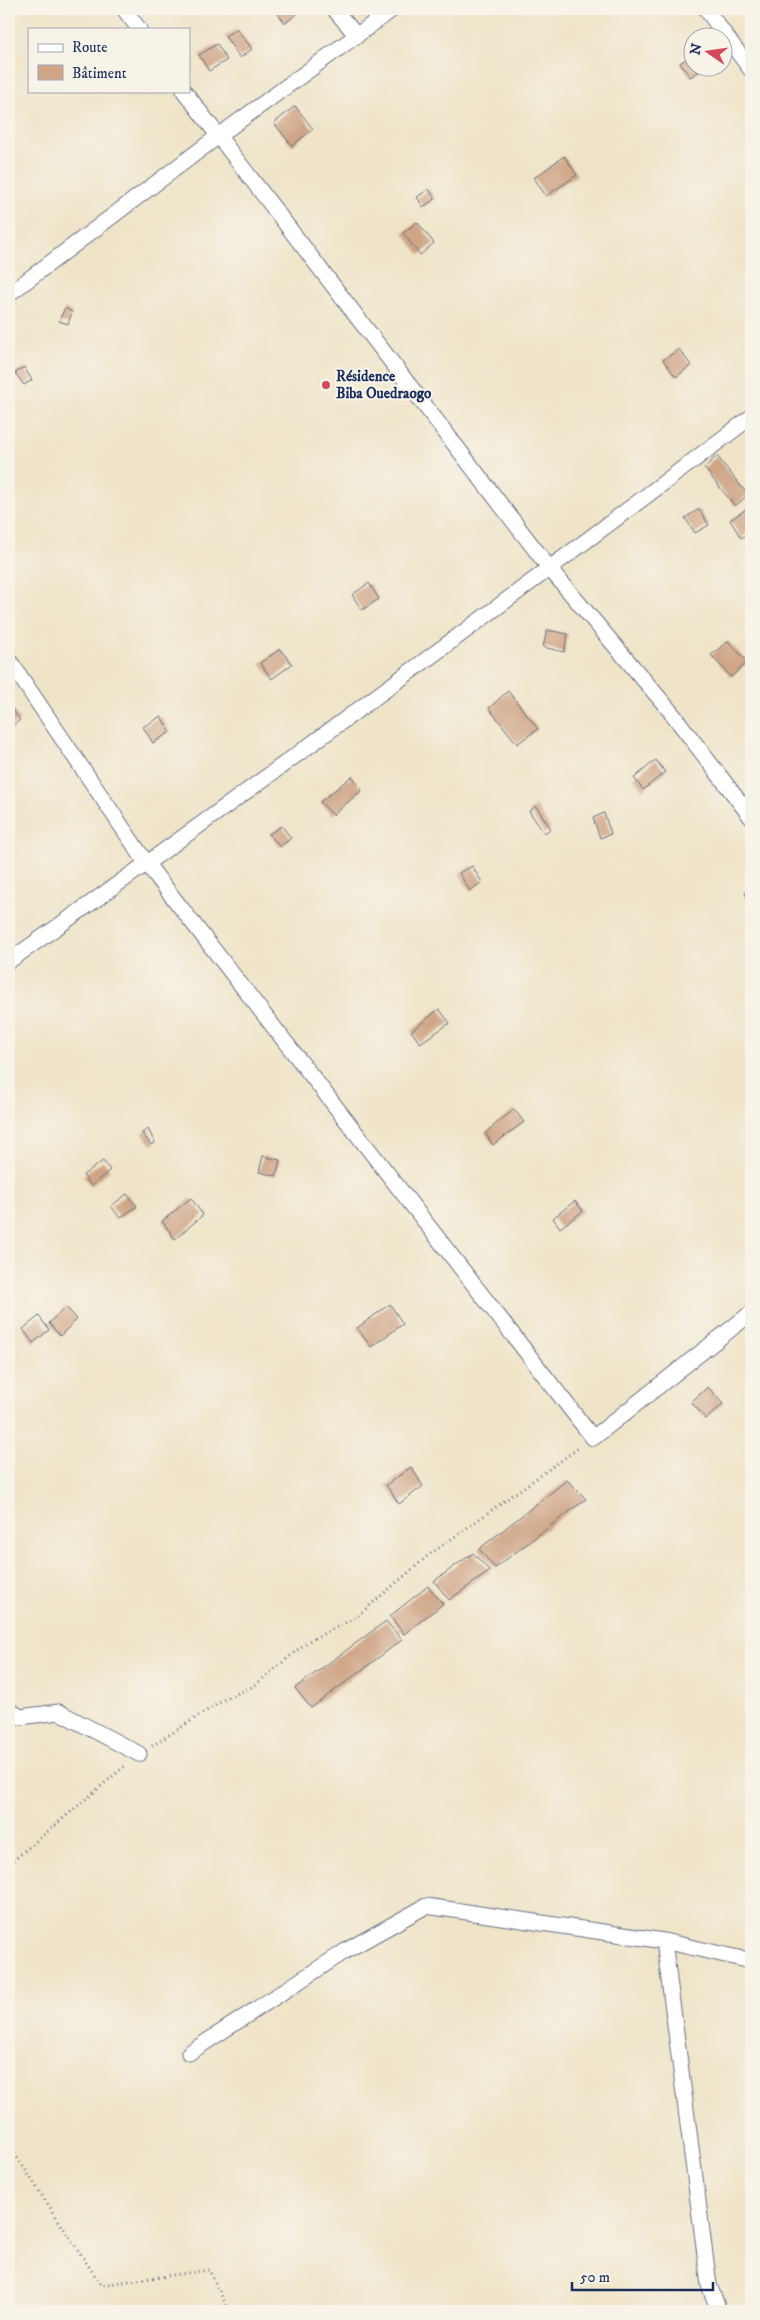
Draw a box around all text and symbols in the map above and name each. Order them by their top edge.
legend [28,28,190,92]
north arrow [682,28,732,78]
text: Route [72,38,107,57]
text: N [686,41,706,57]
text: Bâtiment [72,64,127,83]
place label: Résidence Biba Ouedraogo [336,367,432,403]
marker: Résidence Biba Ouedraogo [320,379,332,391]
scale bar [572,2260,714,2292]
text: 50 m [580,2268,610,2287]

